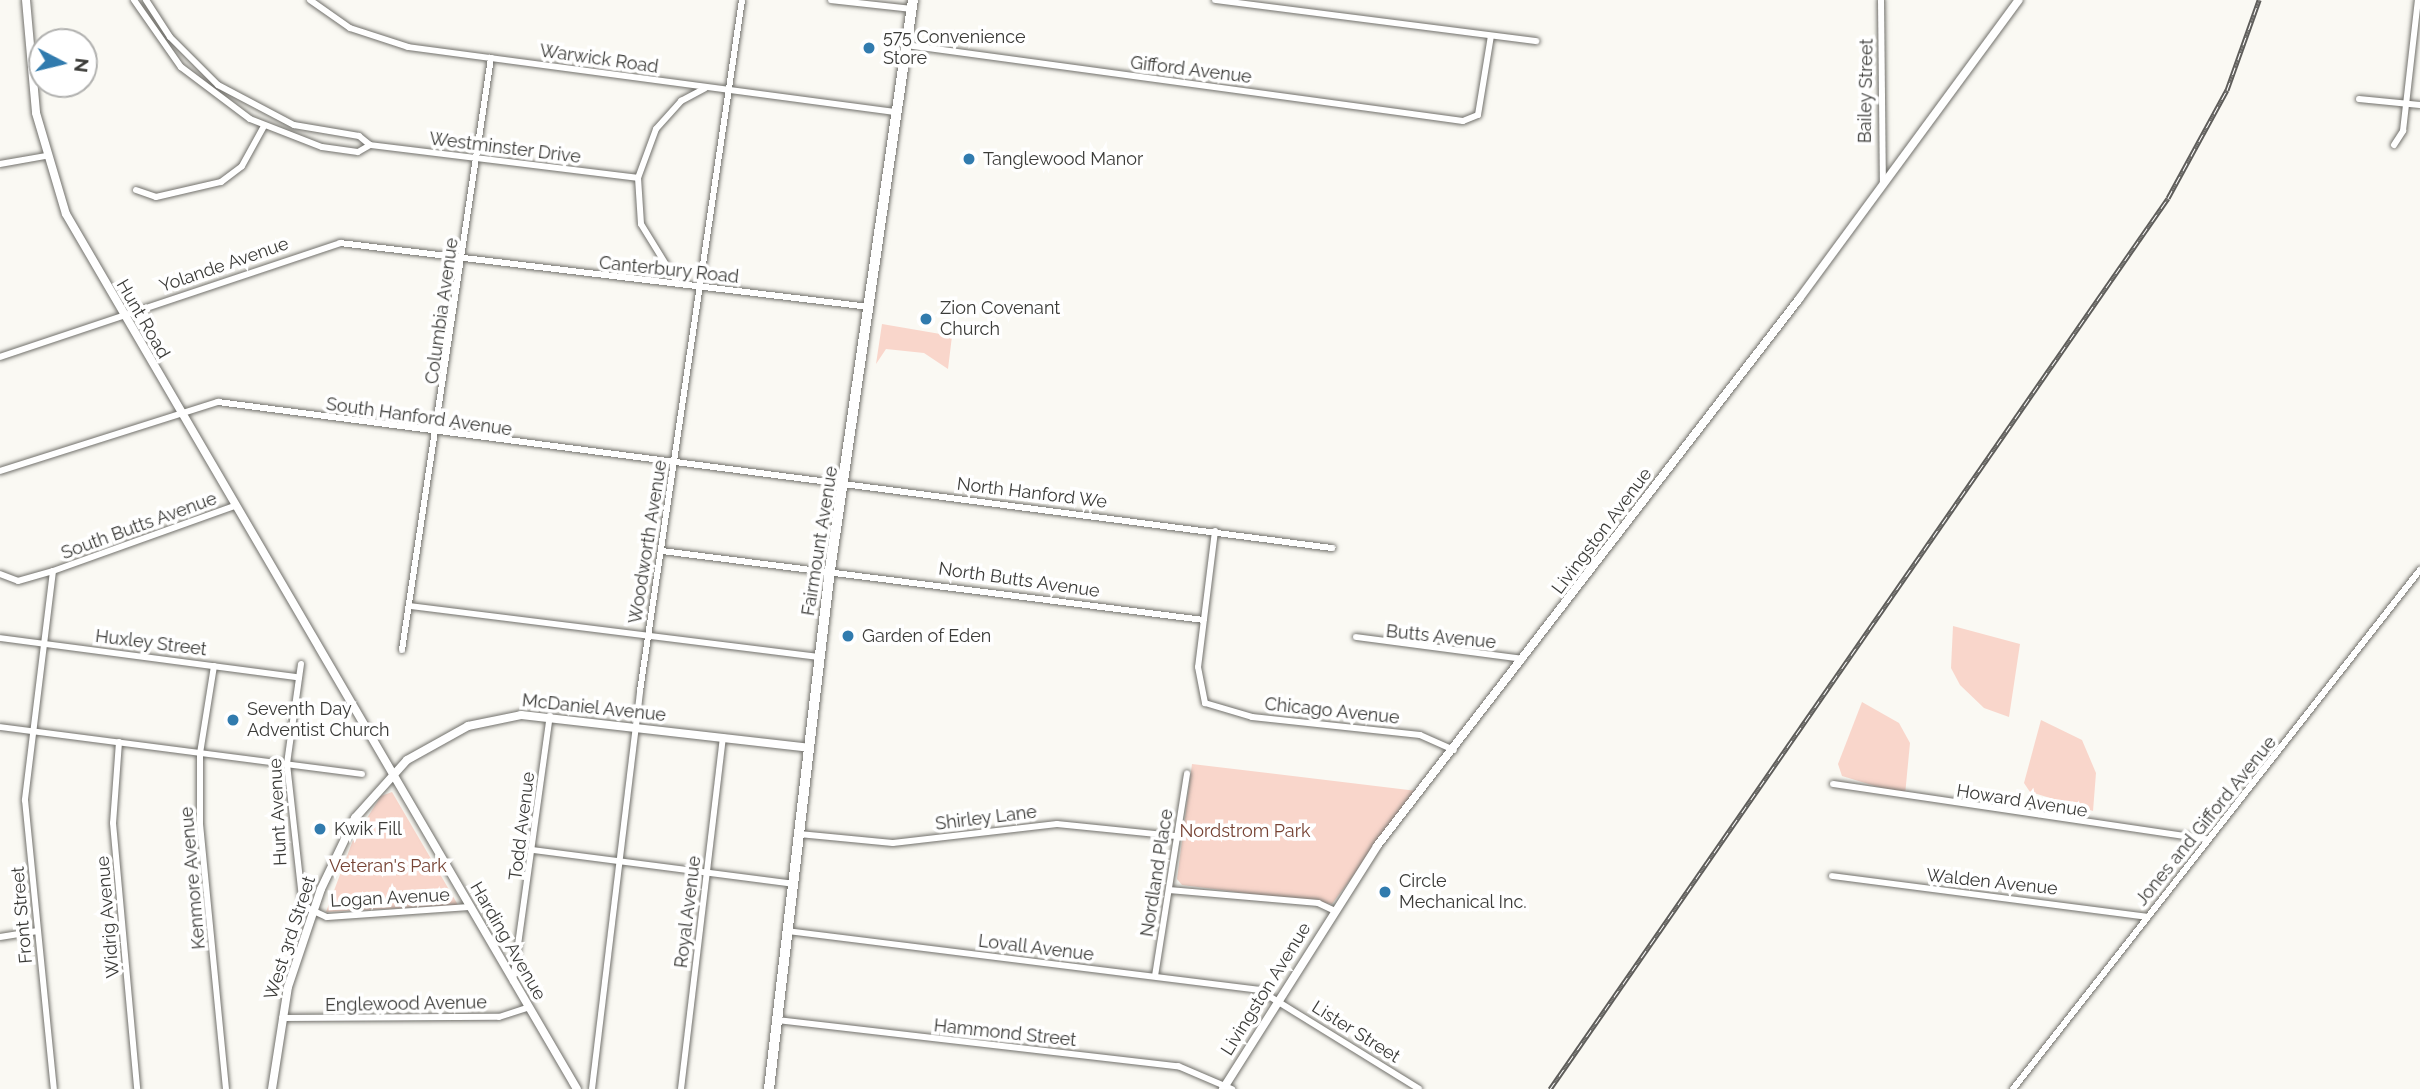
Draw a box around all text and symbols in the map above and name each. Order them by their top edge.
place label: 575 Convenience Store [883,27,1026,70]
north arrow [28,28,98,98]
street label: Bailey Street [1854,38,1878,144]
street label: Warwick Road [538,40,660,78]
marker: 575 Convenience Store [861,40,877,56]
street label: Gifford Avenue [1129,52,1253,88]
text: N [70,57,94,74]
street label: Westminster Drive [428,128,582,168]
place label: Tanglewood Manor [983,148,1143,170]
marker: Tanglewood Manor [961,151,977,167]
street label: Yolande Avenue [156,233,292,297]
street label: Columbia Avenue [421,236,463,386]
street label: Canterbury Road [598,252,740,288]
street label: Hunt Road [112,275,174,363]
place label: Zion Covenant Church [940,298,1060,340]
marker: Zion Covenant Church [918,311,934,327]
street label: South Hanford Avenue [324,393,514,441]
street label: Woodworth Avenue [624,458,672,626]
street label: Livingston Avenue [1547,463,1657,599]
street label: Fairmount Avenue [797,464,843,618]
street label: North Hanford We [955,473,1109,513]
street label: South Butts Avenue [58,488,220,564]
street label: North Butts Avenue [937,558,1101,602]
street label: Butts Avenue [1385,620,1497,654]
street label: Huxley Street [94,625,208,661]
place label: Garden of Eden [862,625,992,647]
marker: Garden of Eden [840,628,856,644]
street label: McDaniel Avenue [520,690,668,726]
street label: Chicago Avenue [1263,693,1401,729]
place label: Seventh Day Adventist Church [247,699,390,742]
marker: Seventh Day Adventist Church [225,712,241,728]
street label: Jones and Gifford Avenue [2131,732,2281,910]
street label: Hunt Avenue [264,757,292,867]
street label: Todd Avenue [505,770,539,882]
street label: Howard Avenue [1955,780,2089,822]
street label: Shirley Lane [934,801,1038,835]
street label: Kenmore Avenue [176,805,210,951]
street label: Nordland Place [1136,808,1178,938]
place label: Kwik Fill [334,818,402,840]
park label: Nordstrom Park [1179,820,1311,842]
marker: Kwik Fill [312,821,328,837]
street label: Royal Avenue [670,854,706,970]
street label: Widrig Avenue [92,855,124,979]
park label: Veteran's Park [329,855,447,877]
street label: Walden Avenue [1925,864,2059,900]
street label: Front Street [7,865,37,965]
place label: Circle Mechanical Inc. [1399,871,1527,914]
street label: West 3rd Street [260,873,320,1003]
street label: Harding Avenue [465,878,551,1004]
street label: Logan Avenue [329,884,451,912]
marker: Circle Mechanical Inc. [1377,884,1393,900]
street label: Livingston Avenue [1216,918,1316,1060]
street label: Lovall Avenue [976,930,1096,966]
street label: Englewood Avenue [325,992,487,1016]
street label: Lister Street [1308,996,1404,1068]
street label: Hammond Street [933,1015,1077,1051]

